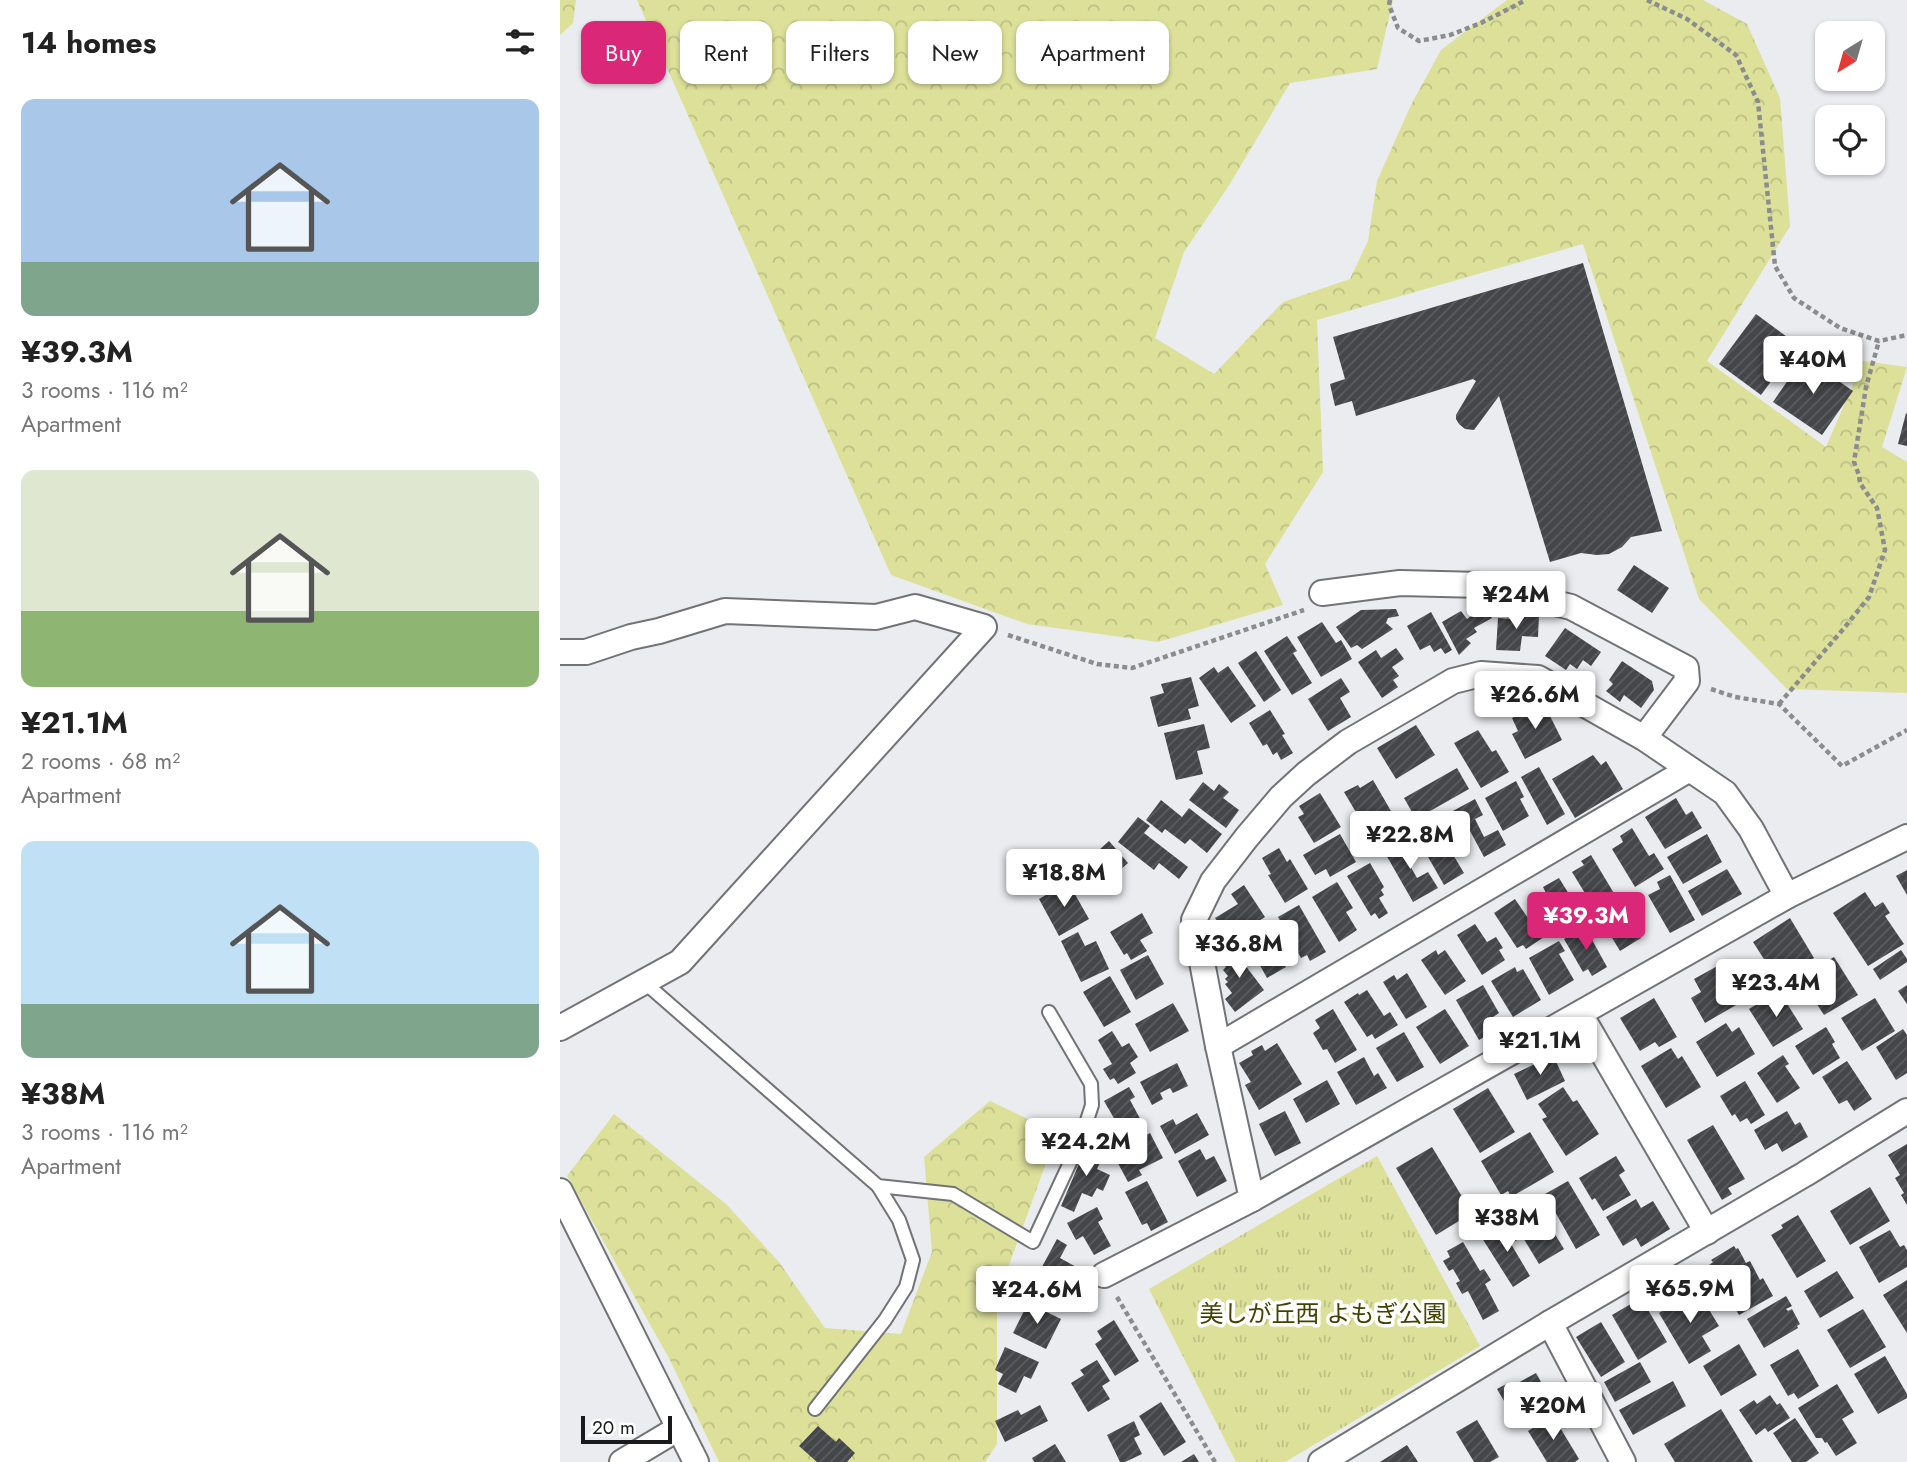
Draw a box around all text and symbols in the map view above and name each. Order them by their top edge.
text: 14 homes [21,21,156,64]
chip: Buy [581,21,666,84]
chip: Rent [680,21,772,84]
chip: Filters [786,21,894,84]
chip: New [908,21,1002,84]
chip: Apartment [1016,21,1169,84]
north arrow [1815,21,1885,91]
map controls [1815,21,1885,175]
icon: filters [501,23,539,61]
button: locate [1815,105,1885,175]
icon: home [217,144,343,270]
text: ¥39.3M [21,330,133,373]
pin: ¥40M [1772,336,1854,396]
text: ¥40M [1779,342,1847,376]
text: 3 rooms · 116 m² [21,373,188,407]
text: Apartment [21,407,121,441]
icon: home [217,515,343,641]
pin: ¥24M [1475,572,1557,631]
text: ¥24M [1482,577,1550,611]
pin: ¥26.6M [1478,672,1592,731]
text: ¥26.6M [1490,677,1580,711]
text: ¥21.1M [21,701,128,744]
text: 2 rooms · 68 m² [21,744,180,778]
text: Apartment [21,778,121,812]
pin: ¥22.8M [1353,812,1467,871]
text: ¥22.8M [1366,817,1454,851]
pin: ¥18.8M [1007,850,1121,909]
text: ¥18.8M [1022,855,1106,889]
icon: home [217,886,343,1012]
pin: ¥39.3M [1529,892,1643,952]
text: ¥39.3M [1543,898,1629,932]
pin: ¥36.8M [1182,920,1296,980]
text: ¥36.8M [1195,926,1283,960]
pin: ¥23.4M [1719,960,1833,1019]
text: ¥23.4M [1732,965,1820,999]
pin: ¥21.1M [1483,1018,1597,1077]
text: ¥21.1M [1499,1023,1581,1057]
text: ¥38M [21,1072,105,1115]
text: 3 rooms · 116 m² [21,1115,188,1149]
pin: ¥24.2M [1029,1118,1143,1178]
text: ¥24.2M [1041,1124,1131,1158]
text: Apartment [21,1149,121,1183]
pin: ¥38M [1466,1194,1548,1254]
text: ¥38M [1475,1200,1539,1234]
pin: ¥24.6M [980,1266,1094,1326]
pin: ¥65.9M [1633,1266,1747,1325]
text: ¥65.9M [1646,1271,1734,1305]
text: ¥24.6M [992,1272,1082,1306]
park label: 美しが丘西 よもぎ公園 [1199,1296,1447,1331]
pin: ¥20M [1512,1382,1594,1442]
text: ¥20M [1520,1388,1586,1422]
scale bar [581,1413,672,1445]
text: 20 m [592,1414,635,1441]

